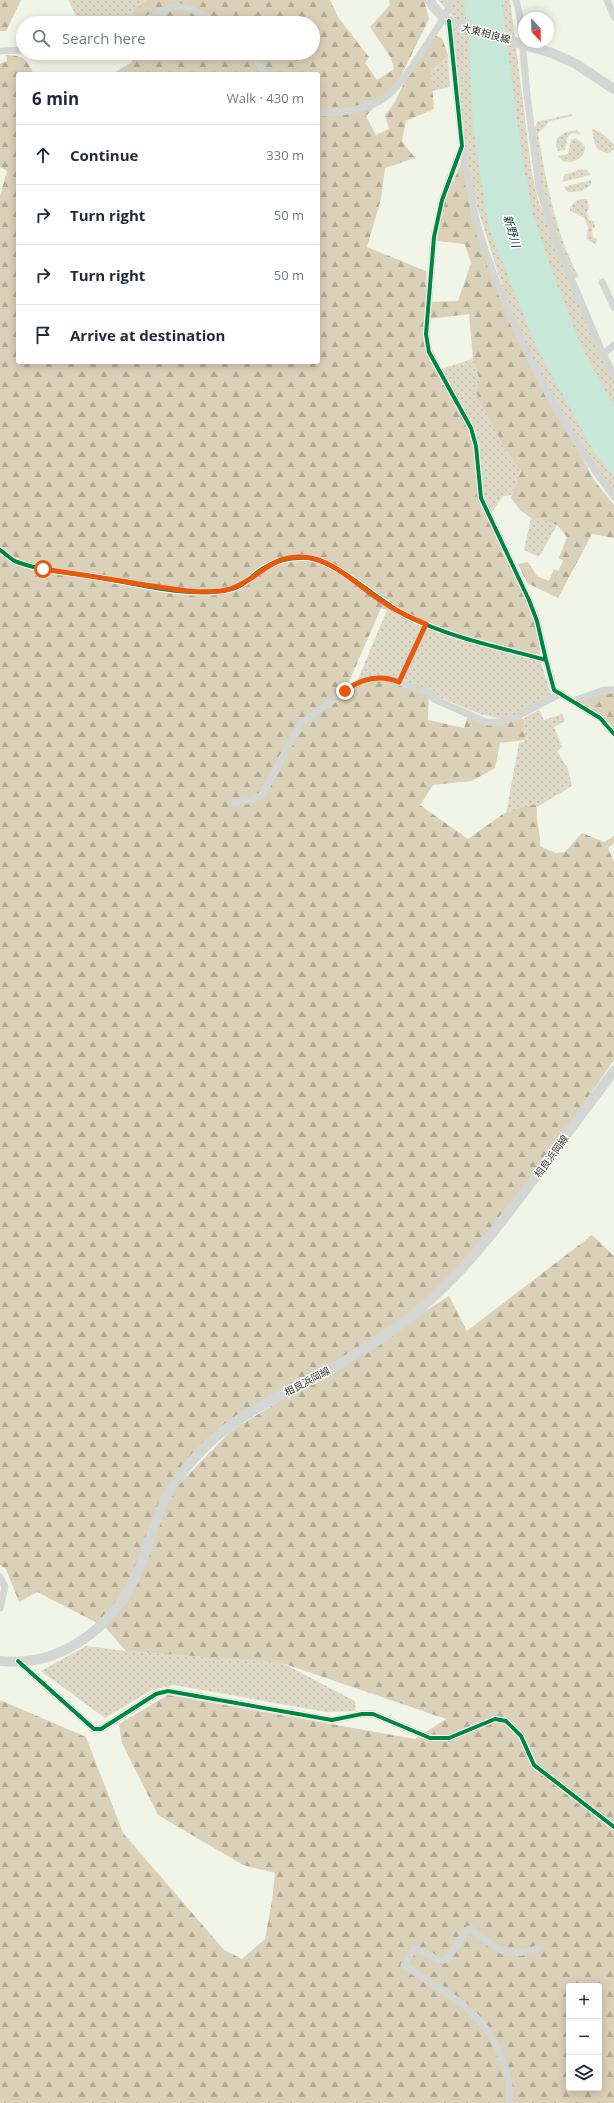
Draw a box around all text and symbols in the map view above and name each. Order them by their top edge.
north arrow [518,12,554,48]
search box [16,16,320,60]
street label: 大東相良線 [460,20,512,46]
icon: search [30,27,52,49]
text: Search here [62,28,146,48]
text: 6 min [32,87,79,110]
text: Walk · 430 m [227,89,304,107]
icon: ahead [32,144,54,166]
text: Continue [70,145,138,165]
text: 330 m [266,146,304,164]
icon: right [32,204,54,226]
text: Turn right [70,205,145,225]
text: 50 m [274,206,304,224]
water label: 新野川 [501,213,525,250]
icon: right [32,264,54,286]
text: Turn right [70,265,145,285]
text: 50 m [274,266,304,284]
icon: arrive [32,324,54,346]
text: Arrive at destination [70,325,225,345]
route start [34,560,52,578]
route end [336,682,354,700]
street label: 相良浜岡線 [531,1132,571,1180]
street label: 相良浜岡線 [282,1363,332,1399]
map controls [566,1983,602,2091]
button: + [566,1983,602,2019]
button: − [566,2019,602,2055]
button: layers [566,2055,602,2091]

